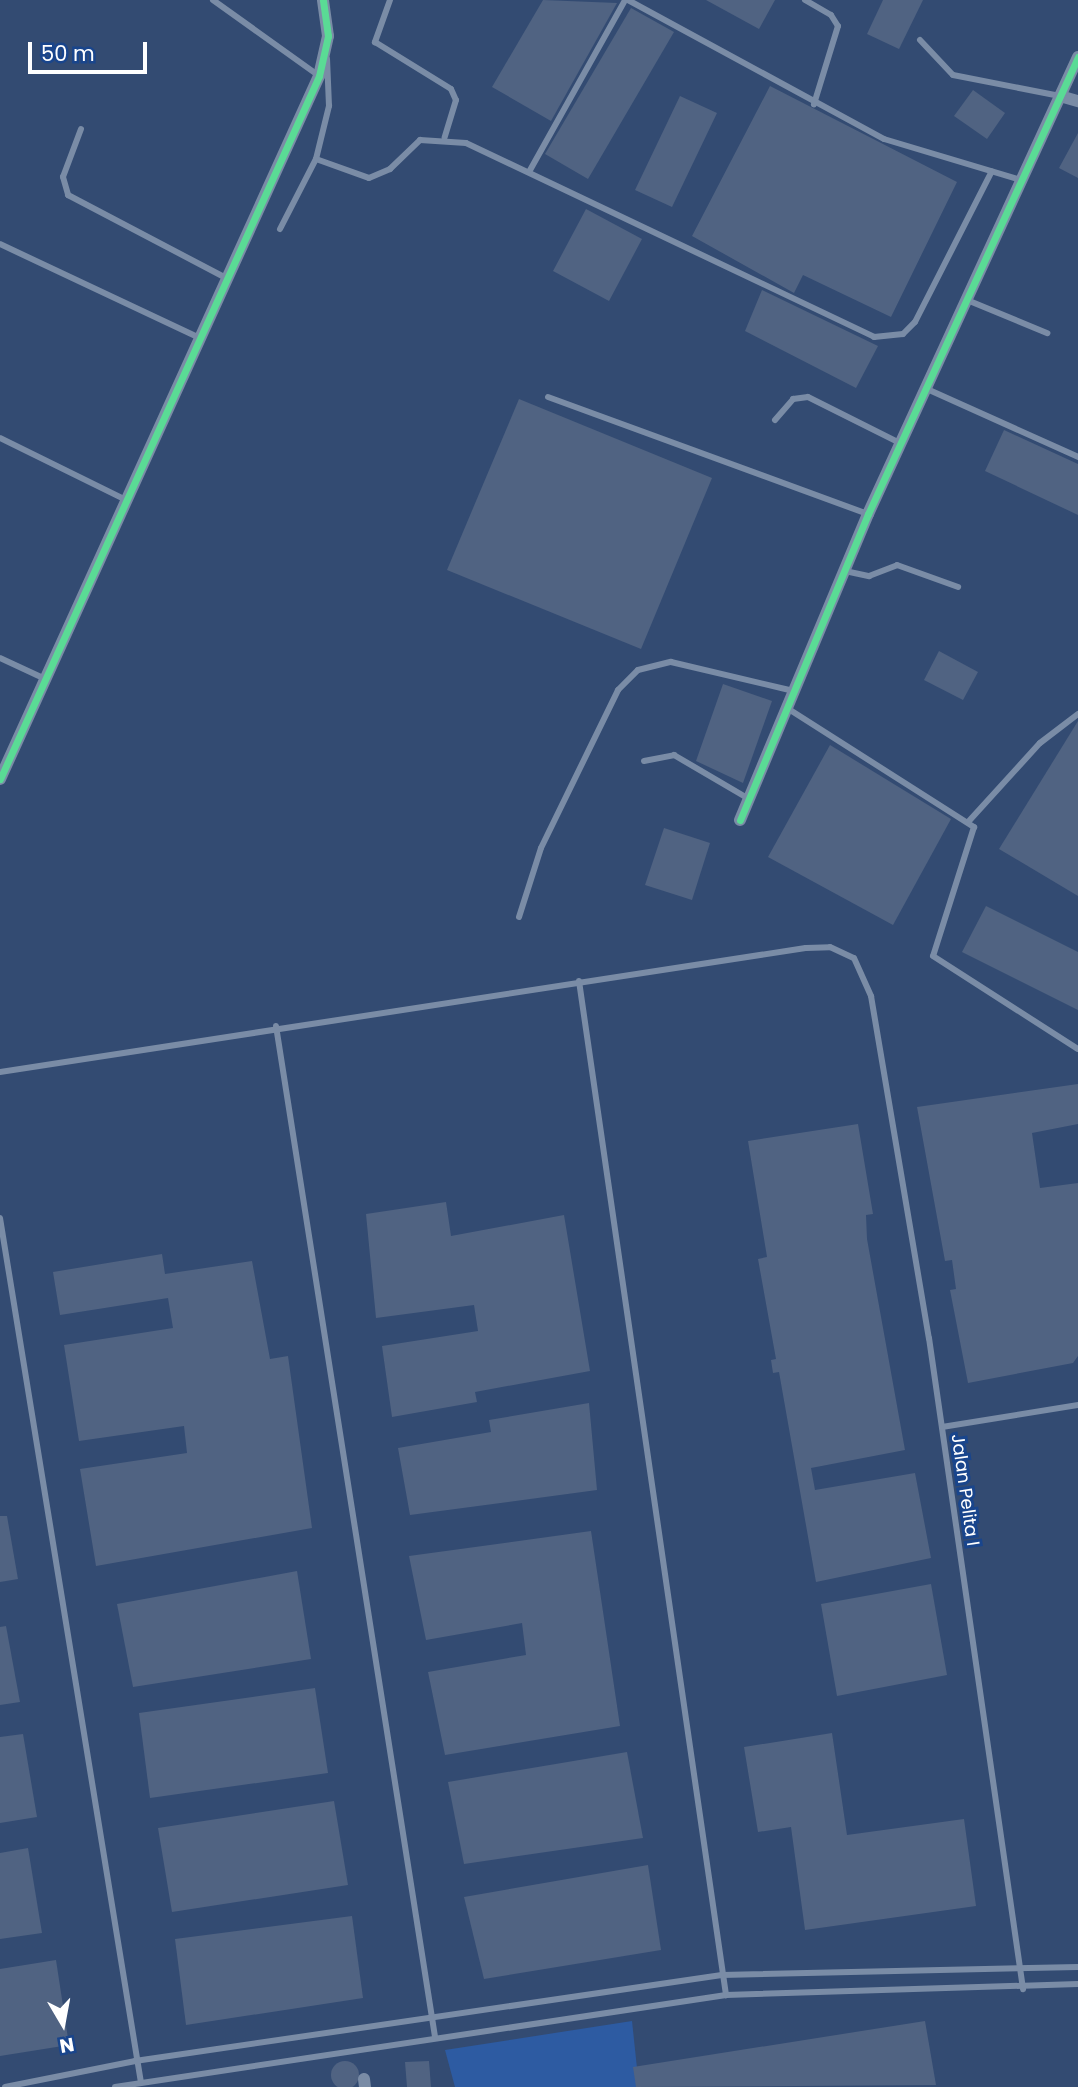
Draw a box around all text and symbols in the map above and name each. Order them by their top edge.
scale bar [32,28,150,72]
text: 50 m [41,39,95,68]
street label: Jalan Pelita I [946,1433,984,1547]
north arrow [28,1989,98,2059]
text: N [57,2031,76,2060]

